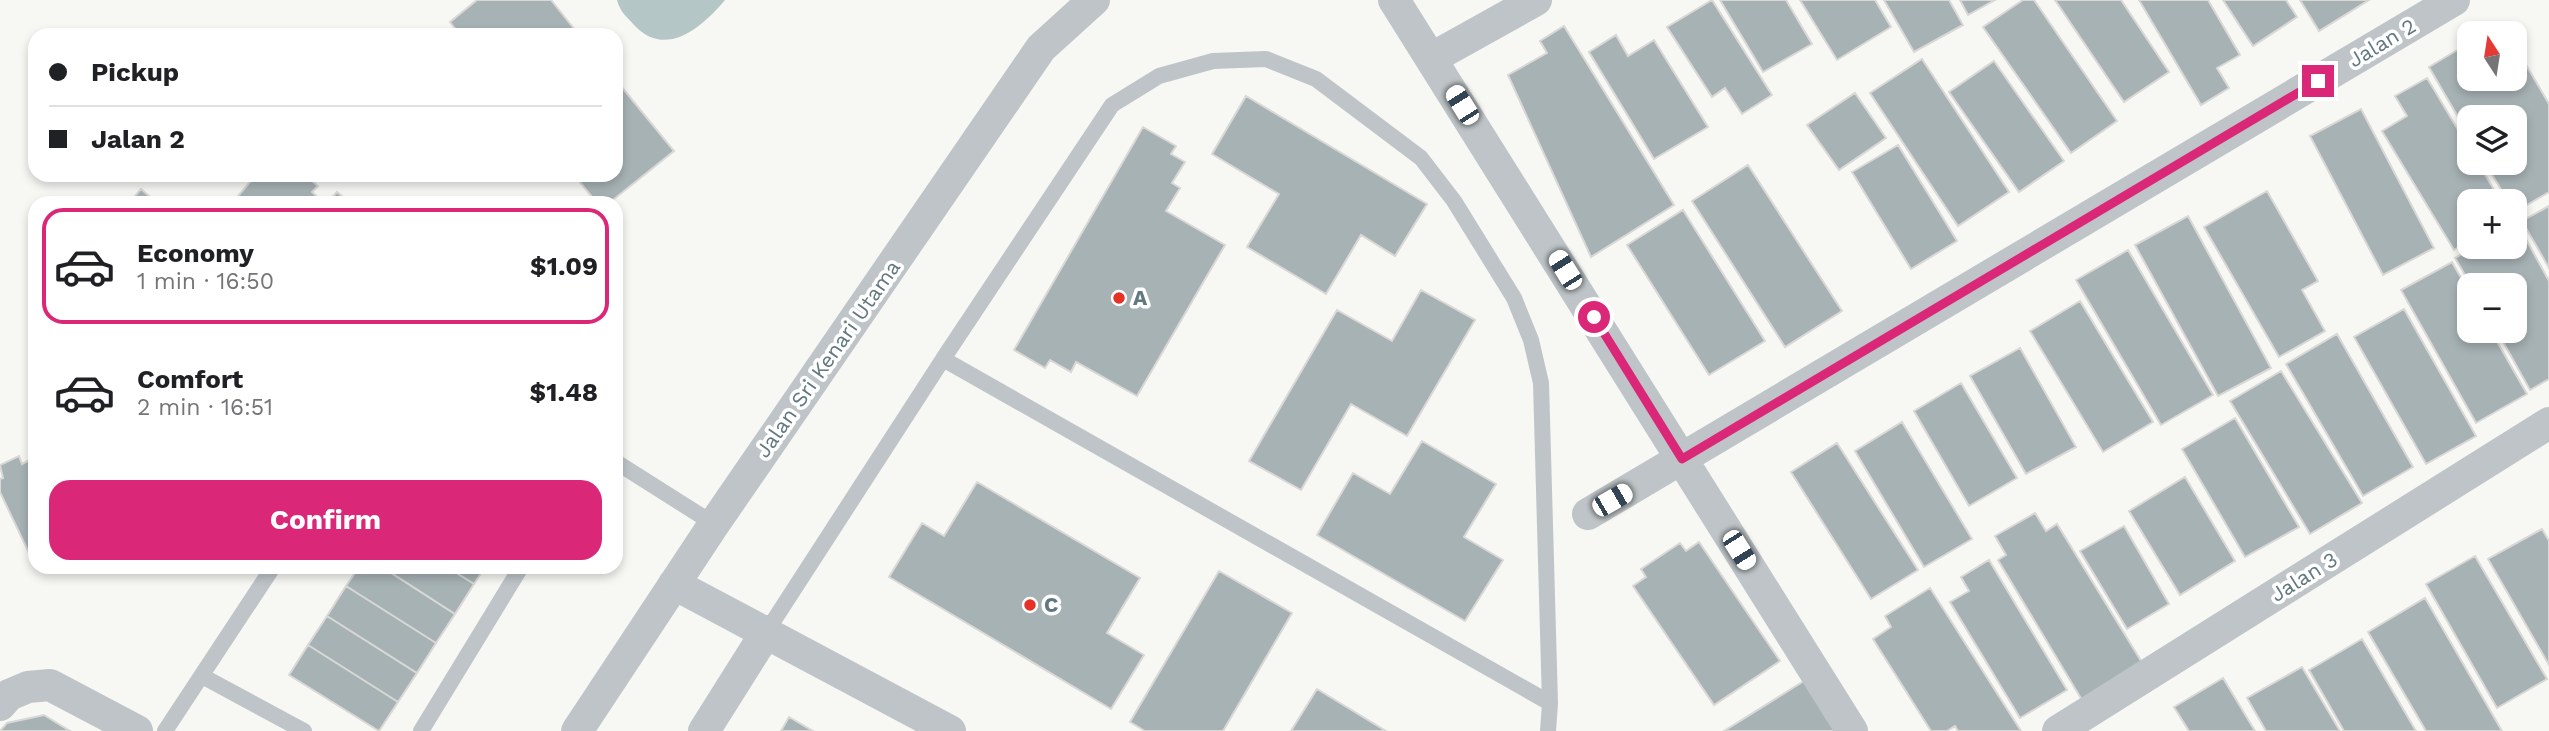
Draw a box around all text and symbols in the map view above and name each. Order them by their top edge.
street label: Jalan 2 [2344,13,2420,72]
north arrow [2457,21,2527,91]
map controls [2457,21,2527,343]
text: Pickup [91,57,179,87]
route end [2302,65,2334,97]
car [1442,82,1483,128]
button: layers [2457,105,2527,175]
text: Jalan 2 [91,124,185,154]
button: + [2457,189,2527,259]
icon: car [53,235,116,298]
text: Economy [137,238,254,268]
car [1545,247,1586,293]
text: $1.09 [530,251,598,281]
street label: Jalan Sri Kenari Utama [750,255,905,462]
text: 1 min · 16:50 [137,268,274,295]
button: − [2457,273,2527,343]
place label: A [1133,285,1148,310]
marker: A [1111,290,1127,306]
route start [1578,301,1610,333]
icon: car [53,361,116,424]
text: Comfort [137,364,243,394]
text: $1.48 [530,377,598,407]
text: 2 min · 16:51 [137,394,273,421]
button: Confirm [49,480,602,560]
car [1589,480,1636,520]
car [1719,527,1760,573]
street label: Jalan 3 [2266,546,2342,607]
place label: C [1044,592,1058,617]
marker: C [1022,597,1038,613]

